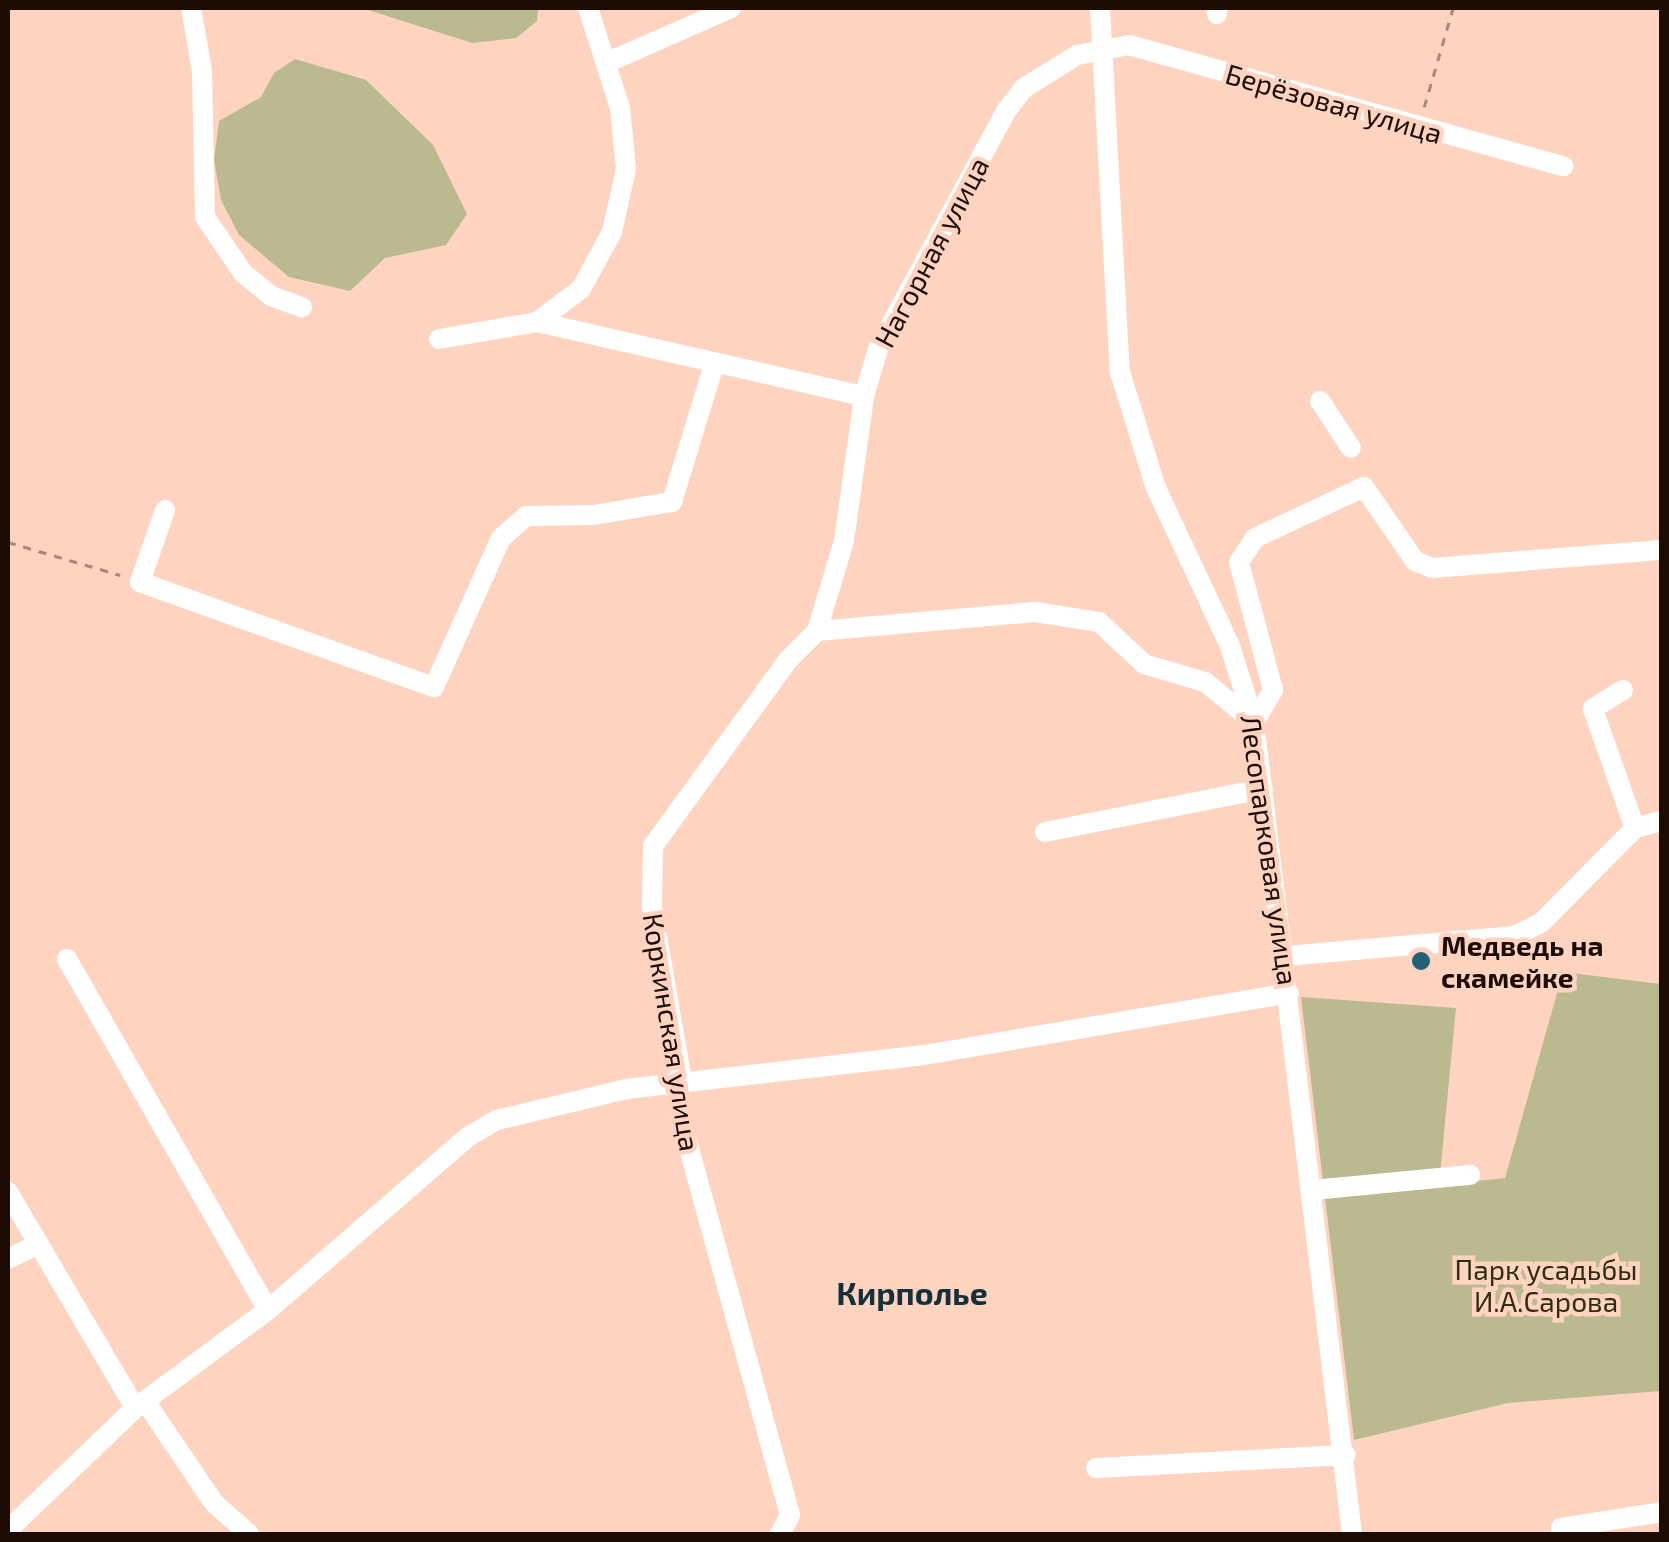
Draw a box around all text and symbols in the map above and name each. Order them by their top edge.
street label: Берёзовая улица [1222,56,1446,150]
street label: Нагорная улица [867,151,995,353]
street label: Лесопарковая улица [1234,713,1306,987]
street label: Коркинская улица [637,911,707,1153]
place label: Медведь на скамейке [1441,928,1603,994]
marker: Медведь на скамейке [1410,950,1432,972]
park label: Парк усадьбы И.А.Сарова [1455,1252,1637,1318]
district label: Кирполье [836,1273,988,1311]

